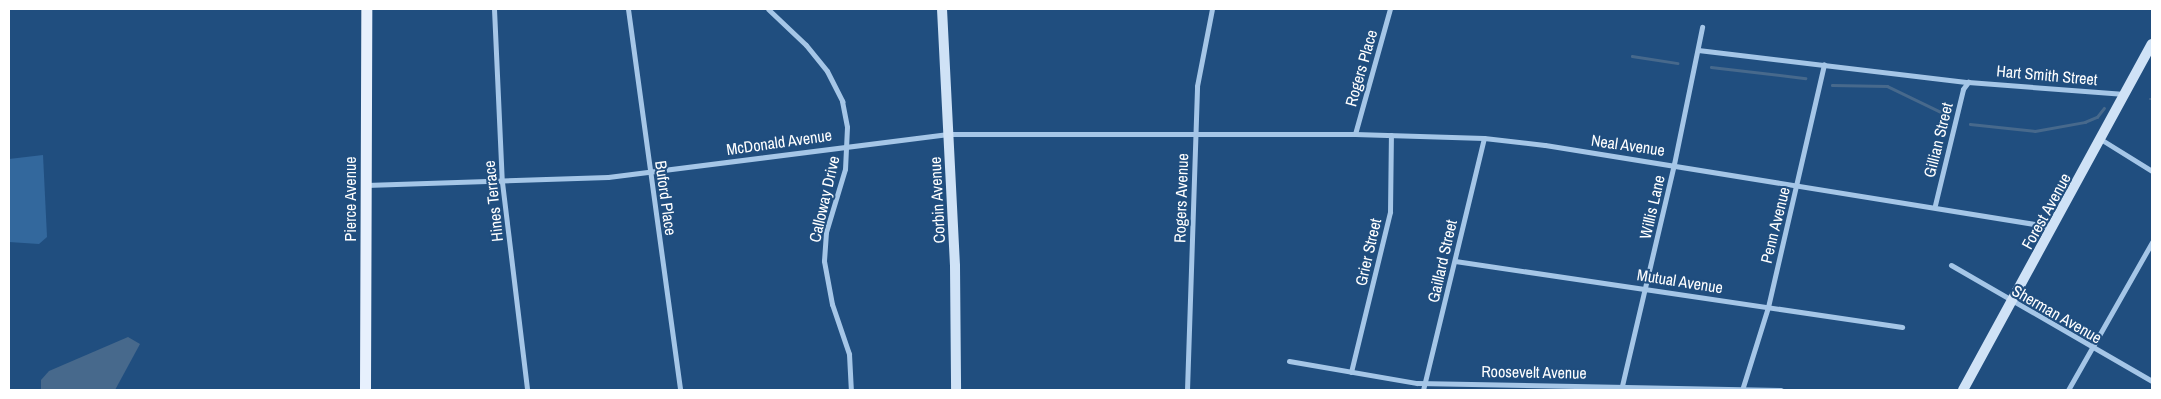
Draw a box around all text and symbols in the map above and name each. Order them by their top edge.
street label: Rogers Place [1341,28,1381,108]
street label: Hart Smith Street [1996,61,2098,89]
street label: Gillian Street [1919,101,1957,179]
street label: McDonald Avenue [725,125,833,159]
street label: Neal Avenue [1590,130,1666,160]
street label: Rogers Avenue [1170,153,1192,243]
street label: Calloway Drive [805,154,843,244]
street label: Pierce Avenue [340,156,360,242]
street label: Corbin Avenue [925,156,949,244]
street label: Hines Terrace [479,159,507,243]
street label: Buford Place [651,159,681,237]
street label: Forest Avenue [2017,169,2075,253]
street label: Willis Lane [1635,173,1669,241]
street label: Penn Avenue [1756,185,1794,265]
street label: Grier Street [1351,216,1385,288]
street label: Gaillard Street [1423,218,1461,304]
street label: Mutual Avenue [1635,265,1725,297]
street label: Sherman Avenue [2008,280,2106,348]
street label: Roosevelt Avenue [1481,361,1587,383]

